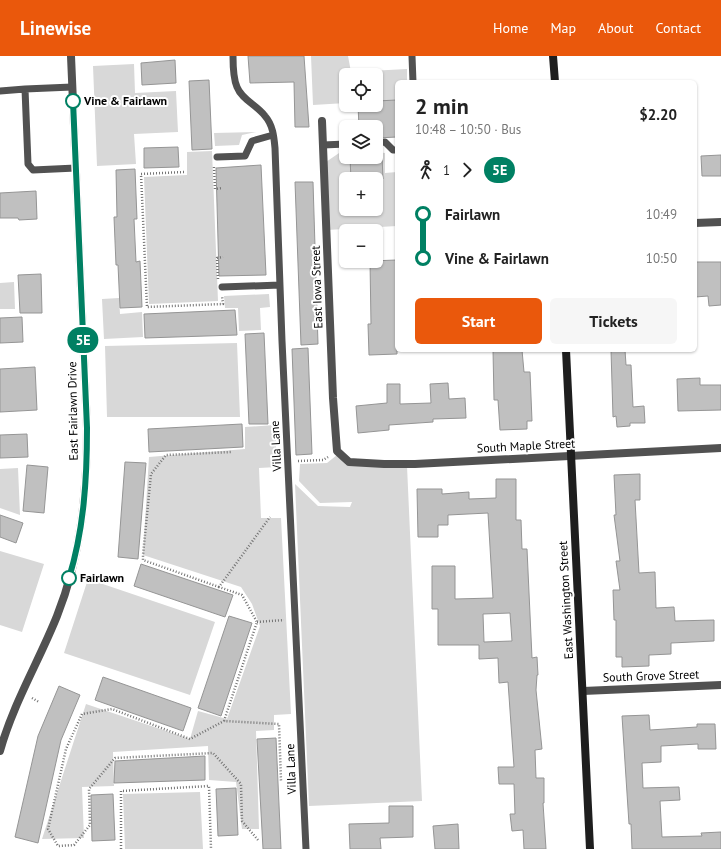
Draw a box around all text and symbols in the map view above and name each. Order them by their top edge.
text: Linewise [20,16,91,40]
text: Home [493,19,528,37]
text: Map [550,19,576,37]
text: About [598,19,634,37]
text: Contact [656,19,701,37]
map controls [339,68,383,268]
button: locate [339,68,383,112]
text: 2 min [415,92,469,120]
marker: Vine & Fairlawn [65,93,81,109]
place label: Vine & Fairlawn [83,93,167,108]
text: $2.20 [639,105,677,124]
button: layers [339,120,383,164]
text: 10:48 – 10:50 · Bus [415,121,521,138]
icon: walk [415,159,437,181]
icon: forward [456,159,478,181]
text: 5E [492,161,507,179]
text: 1 [443,162,450,179]
button: + [339,172,383,216]
text: Fairlawn [445,205,500,224]
text: 10:49 [646,206,677,223]
button: − [339,224,383,268]
street label: East Iowa Street [308,245,325,329]
text: Vine & Fairlawn [445,249,549,268]
text: 10:50 [646,250,677,267]
button: Start [415,298,542,344]
button: Tickets [550,298,677,344]
line badge: 5E [65,327,101,353]
text: 5E [75,331,91,349]
street label: East Fairlawn Drive [64,361,81,461]
street label: Villa Lane [267,420,284,473]
street label: South Maple Street [476,435,576,456]
street label: East Washington Street [555,540,576,660]
marker: Fairlawn [61,570,77,586]
place label: Fairlawn [80,570,124,585]
street label: South Grove Street [603,666,699,685]
street label: Villa Lane [282,743,299,796]

